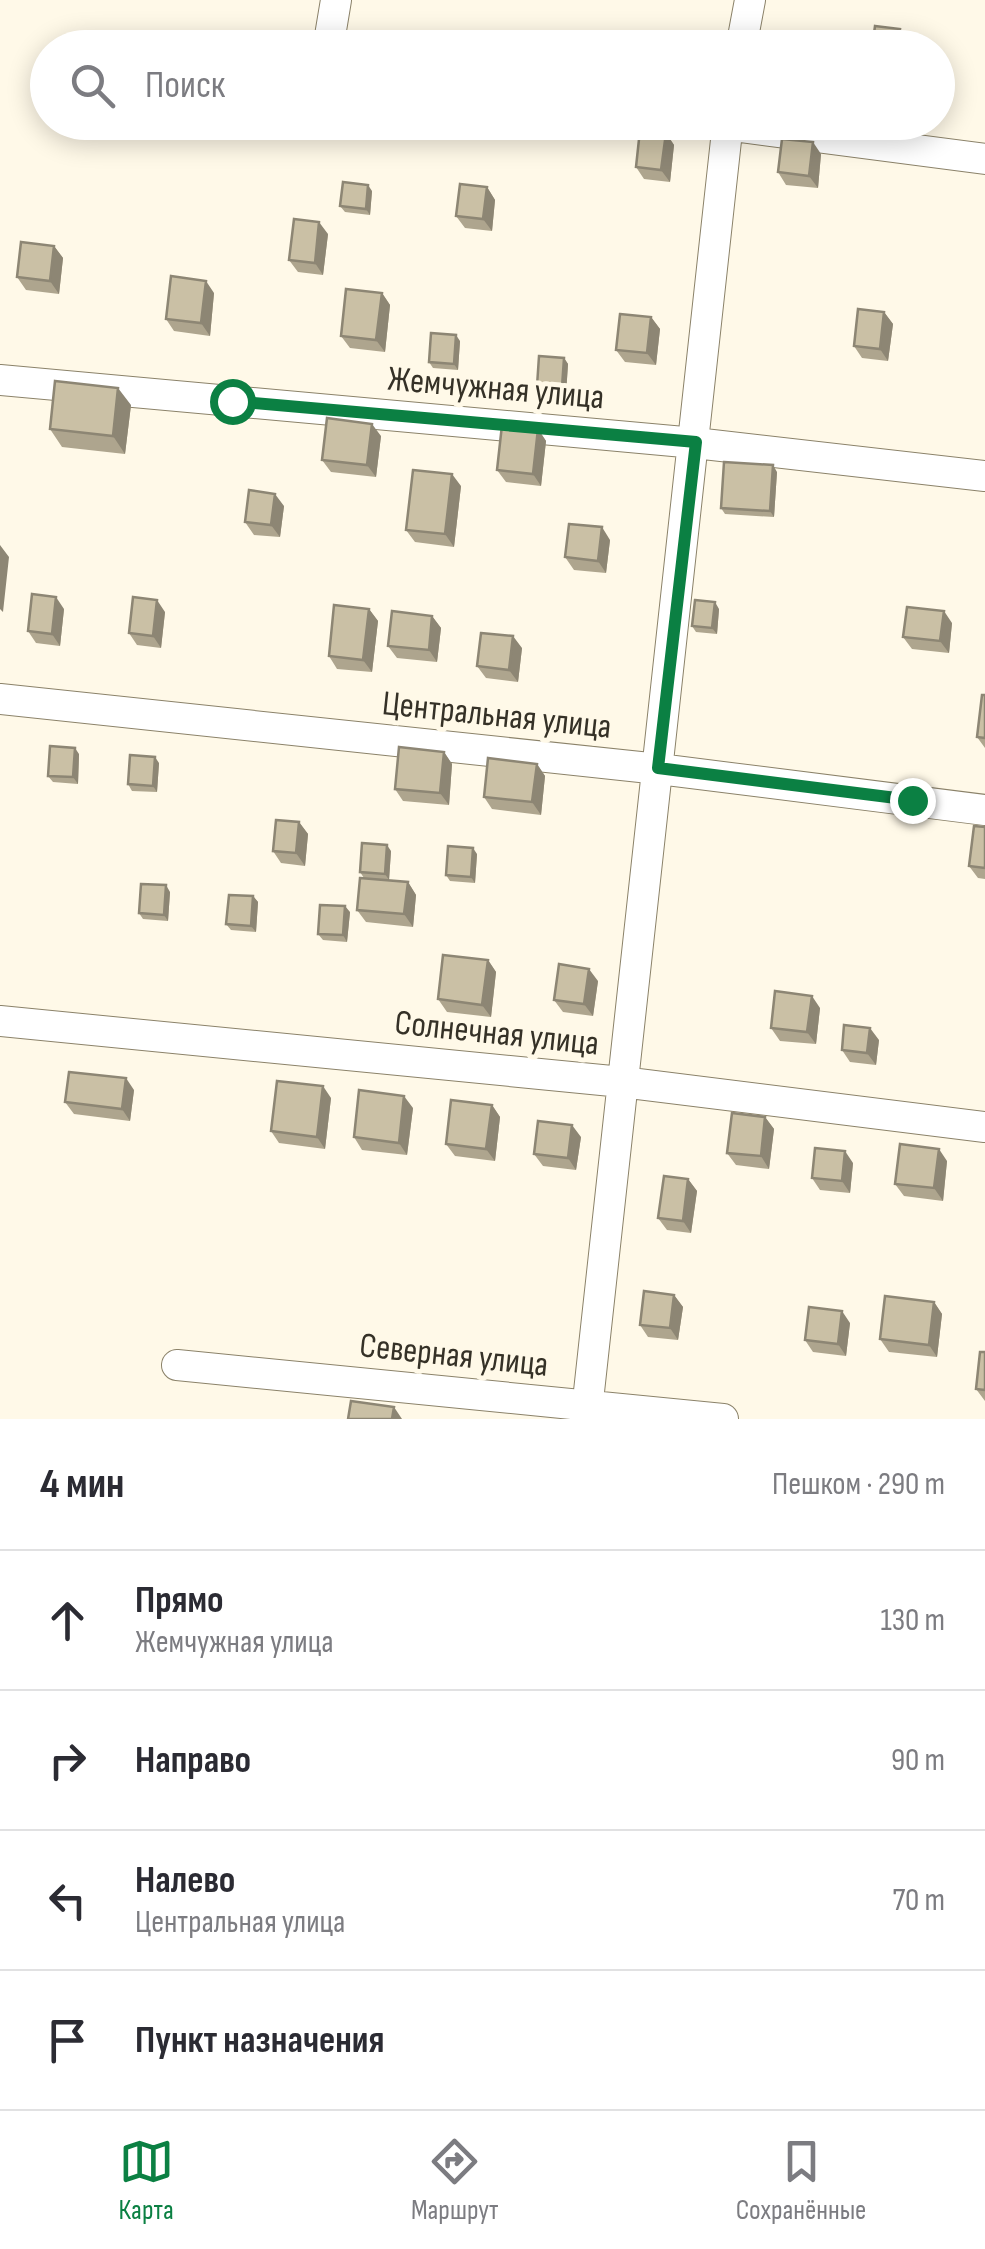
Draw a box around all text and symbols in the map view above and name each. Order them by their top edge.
search box [30,30,955,140]
icon: search [65,58,120,113]
text: Поиск [145,63,225,108]
street label: Жемчужная улица [386,358,606,419]
route start [210,379,256,425]
street label: Центральная улица [380,682,614,749]
route end [890,778,936,824]
street label: Солнечная улица [393,1001,601,1066]
street label: Северная улица [357,1324,550,1387]
text: 4 мин [40,1459,124,1510]
text: Пешком · 290 m [772,1465,945,1504]
text: Прямо [135,1578,224,1623]
icon: ahead [40,1593,95,1648]
text: 130 m [880,1601,945,1640]
text: Жемчужная улица [135,1623,334,1662]
icon: right [40,1733,95,1788]
text: Направо [135,1738,251,1783]
text: 90 m [891,1741,945,1780]
text: Налево [135,1858,235,1903]
icon: left [40,1873,95,1928]
text: 70 m [892,1881,945,1920]
text: Центральная улица [135,1903,345,1942]
icon: arrive [40,2013,95,2068]
text: Пункт назначения [135,2018,384,2063]
tab: Карта [119,2134,174,2227]
tab: Маршрут [411,2134,499,2227]
tab: Сохранённые [736,2134,866,2227]

